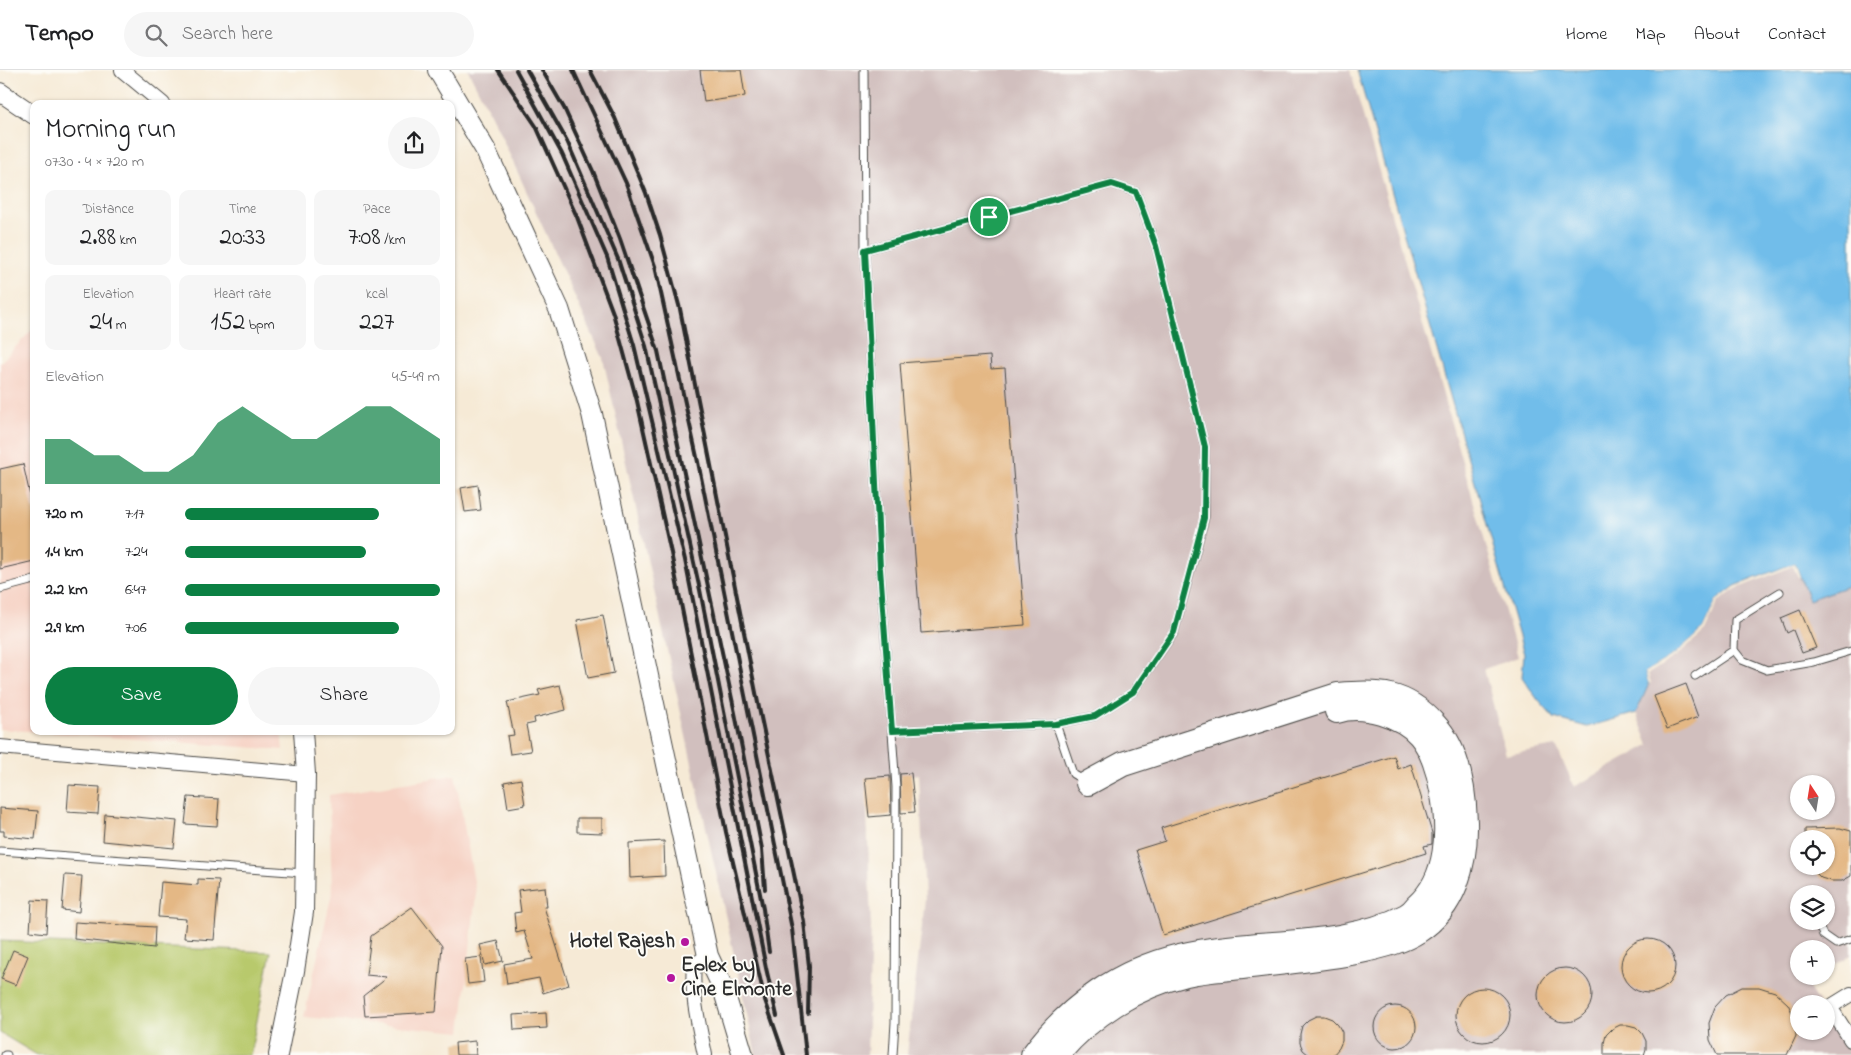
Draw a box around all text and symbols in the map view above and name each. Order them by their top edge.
search box [124,12,474,57]
text: Tempo [25,17,94,52]
icon: search [142,21,170,49]
text: Search here [182,21,273,48]
text: Home [1566,22,1607,48]
text: Map [1635,22,1666,48]
text: About [1694,22,1740,48]
text: Contact [1768,22,1826,48]
text: Morning run [45,110,176,151]
button: share [388,117,440,169]
text: 07:30 · 4 × 720 m [45,150,144,174]
pin [968,196,1010,238]
text: Distance [82,199,134,220]
text: Time [229,199,256,220]
text: Pace [363,199,390,220]
icon: arrive [975,203,1003,231]
text: 2.88 [80,220,116,256]
text: 20:33 [219,220,266,256]
text: 7:08 [348,220,381,256]
text: km [116,230,137,251]
text: /km [381,230,406,251]
text: Elevation [82,284,134,305]
text: Heart rate [214,284,271,305]
text: kcal [366,284,388,305]
text: 24 [90,305,112,341]
text: 152 [210,305,245,341]
text: 227 [359,305,394,341]
text: m [112,315,127,336]
text: bpm [245,315,275,336]
text: Elevation [45,365,104,389]
text: 45–49 m [392,365,440,389]
text: 720 m [45,502,83,526]
text: 7:17 [125,502,145,526]
text: 1.4 km [45,540,83,564]
text: 7:24 [125,540,148,564]
text: 2.2 km [45,578,88,602]
text: 6:47 [125,578,147,602]
text: 2.9 km [45,616,84,640]
text: 7:06 [125,616,147,640]
button: Save [45,667,238,725]
button: Share [248,667,440,725]
north arrow [1790,775,1835,820]
map controls [1790,775,1835,1040]
button: locate [1790,830,1835,875]
button: layers [1790,885,1835,930]
place label: Hotel Rajesh [569,927,675,957]
marker: Hotel Rajesh [679,936,691,948]
button: + [1790,940,1835,985]
place label: Eplex by Cine Elmonte [681,951,792,1005]
marker: Eplex by Cine Elmonte [665,972,677,984]
button: − [1790,995,1835,1040]

